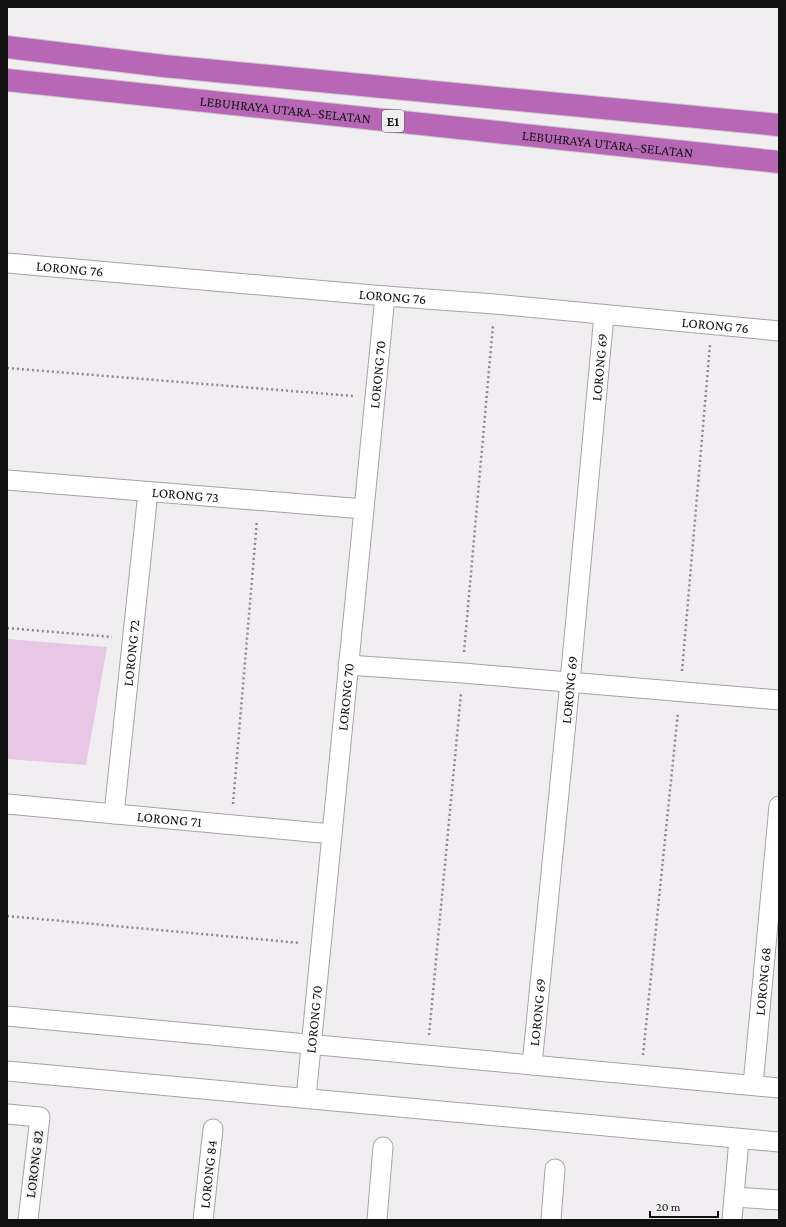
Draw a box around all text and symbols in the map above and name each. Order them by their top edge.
street label: LEBUHRAYA UTARA–SELATAN [199,93,372,127]
road number: E1 [382,110,404,132]
street label: LEBUHRAYA UTARA–SELATAN [521,127,694,161]
street label: LORONG 76 [35,258,104,279]
street label: LORONG 76 [358,286,427,307]
street label: LORONG 76 [681,314,750,336]
street label: LORONG 69 [588,333,610,402]
street label: LORONG 70 [366,340,389,409]
street label: LORONG 73 [151,484,219,505]
street label: LORONG 72 [120,618,143,687]
street label: LORONG 69 [558,655,580,724]
street label: LORONG 70 [334,662,357,732]
street label: LORONG 71 [136,808,203,830]
street label: LORONG 68 [751,947,774,1016]
street label: LORONG 69 [526,978,549,1047]
street label: LORONG 70 [302,985,325,1054]
street label: LORONG 82 [22,1129,46,1199]
street label: LORONG 84 [196,1139,220,1209]
scale bar [650,1193,718,1219]
text: 20 m [656,1200,681,1214]

